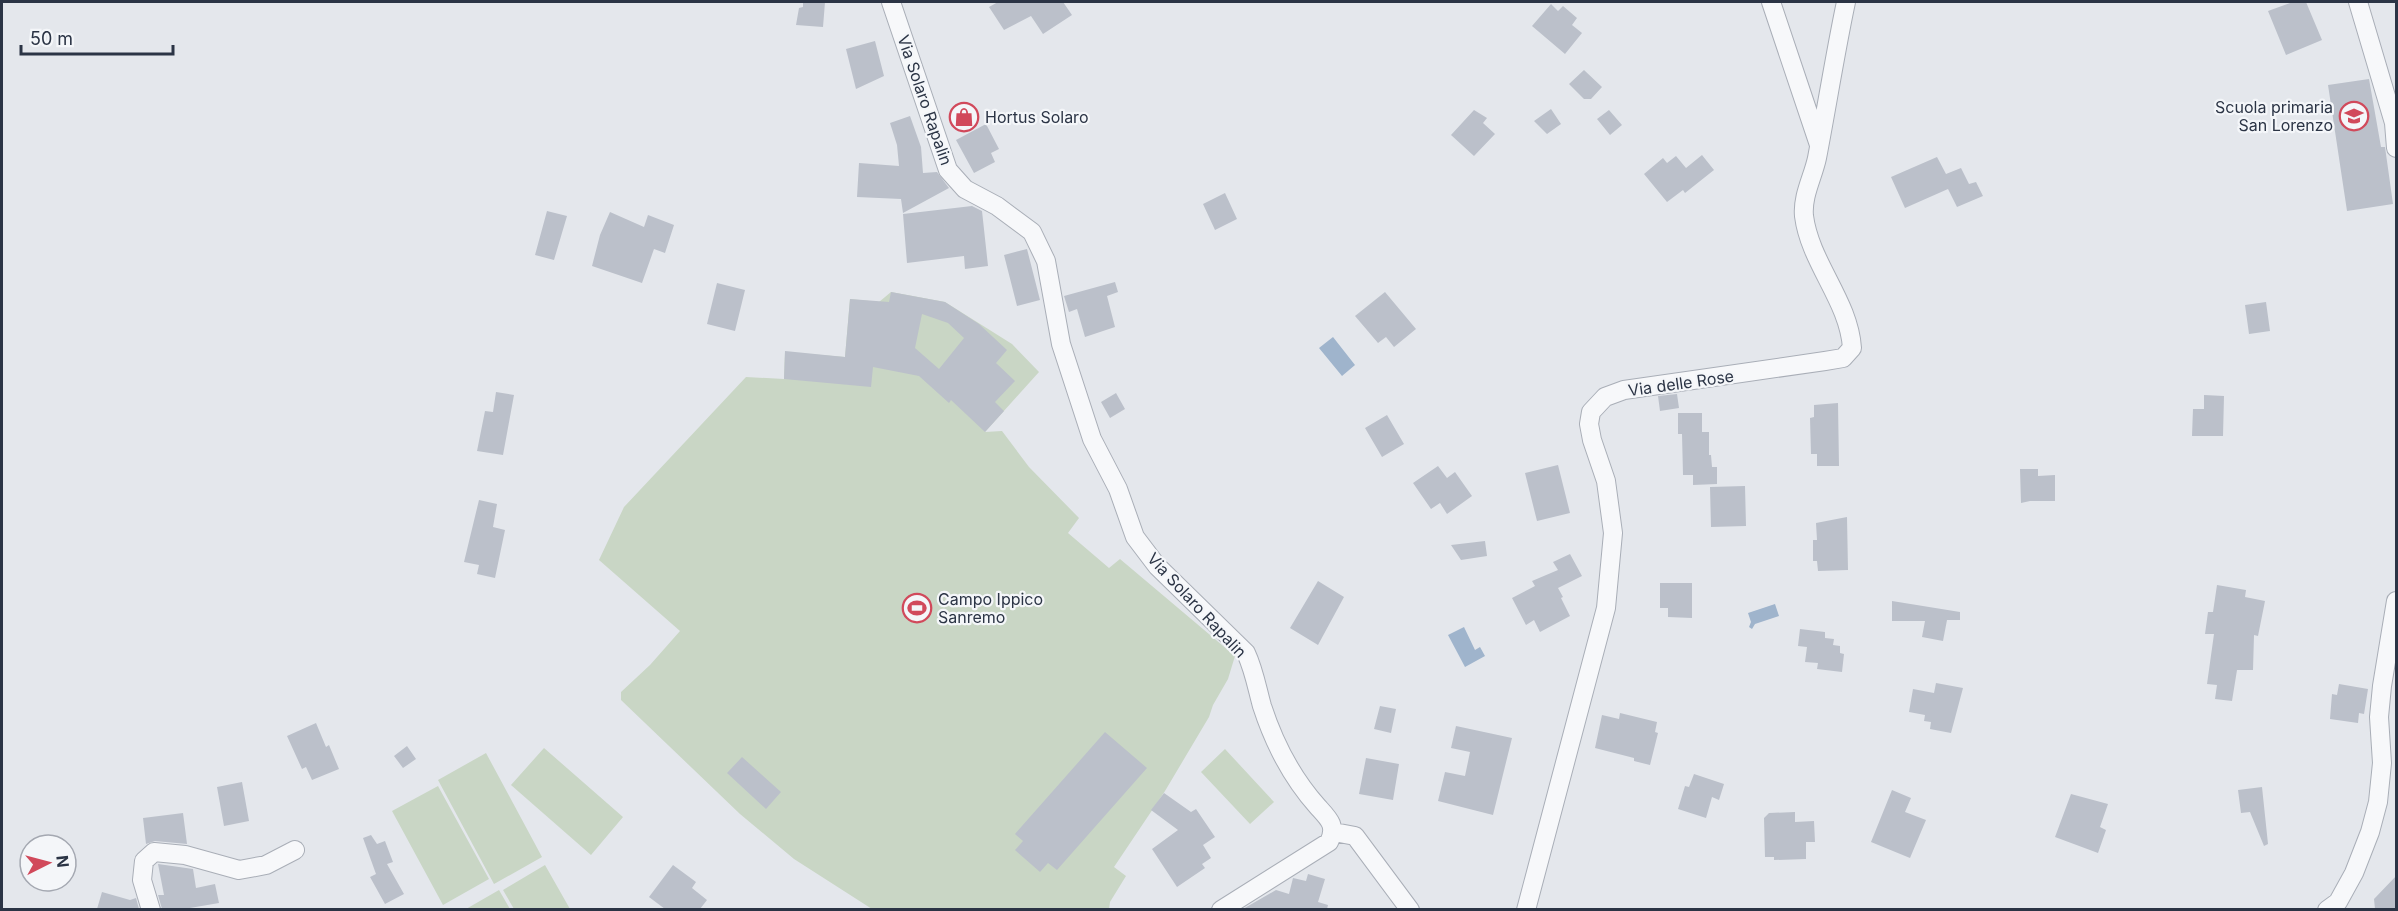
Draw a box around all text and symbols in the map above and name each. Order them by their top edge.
scale bar [21,18,172,56]
text: 50 m [30,28,73,49]
street label: Via Solaro Rapalin [893,32,957,168]
place label: Scuola primaria San Lorenzo [2215,97,2333,135]
school or university icon: Scuola primaria San Lorenzo [2338,100,2370,132]
shop icon: Hortus Solaro [948,101,980,133]
place label: Hortus Solaro [985,107,1088,127]
street label: Via delle Rose [1627,366,1735,400]
street label: Via Solaro Rapalin [1143,548,1251,662]
place label: Campo Ippico Sanremo [938,589,1043,627]
sports icon: Campo Ippico Sanremo [901,592,933,624]
north arrow [18,833,78,893]
text: N [52,854,74,869]

